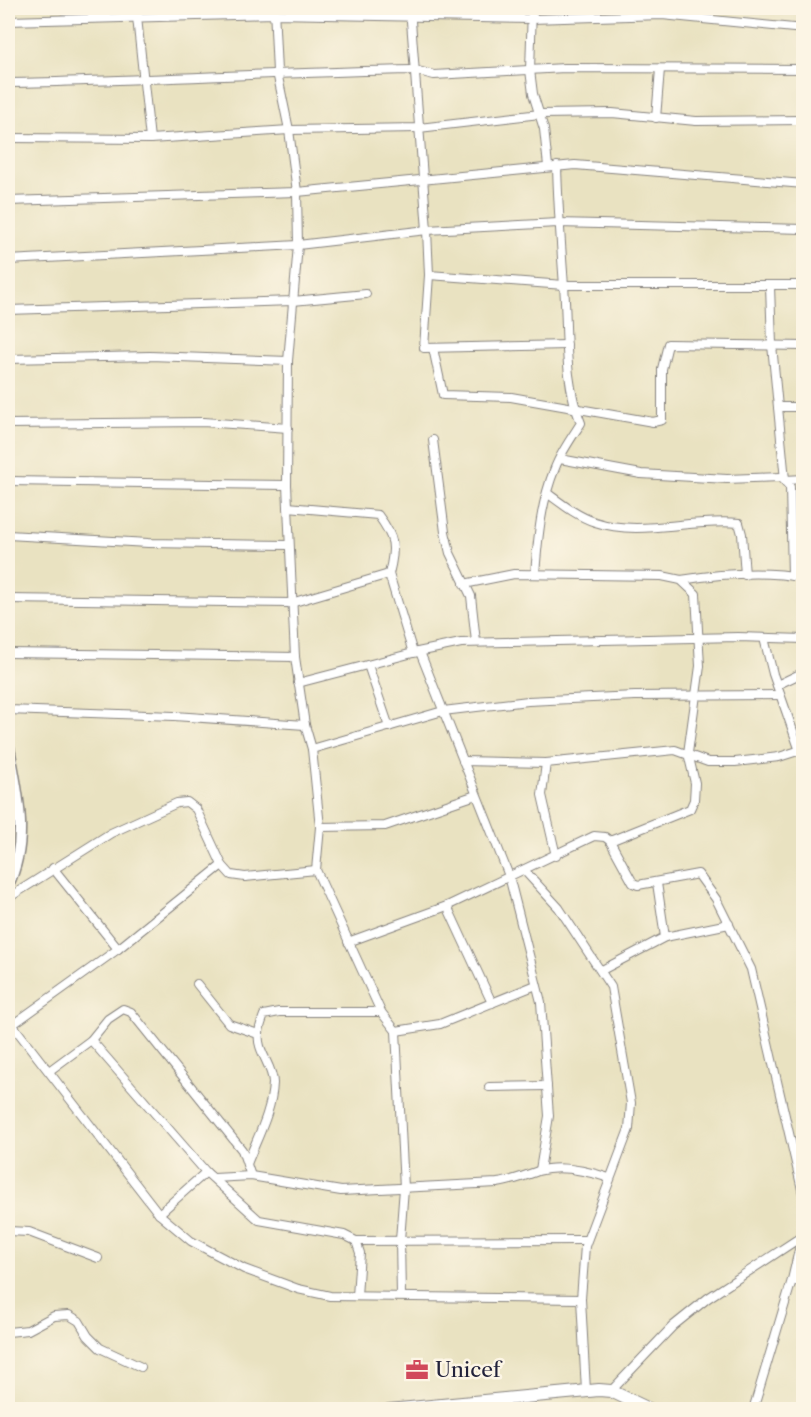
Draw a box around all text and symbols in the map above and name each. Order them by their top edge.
office icon: Unicef [404,1357,430,1383]
place label: Unicef [435,1357,503,1382]

